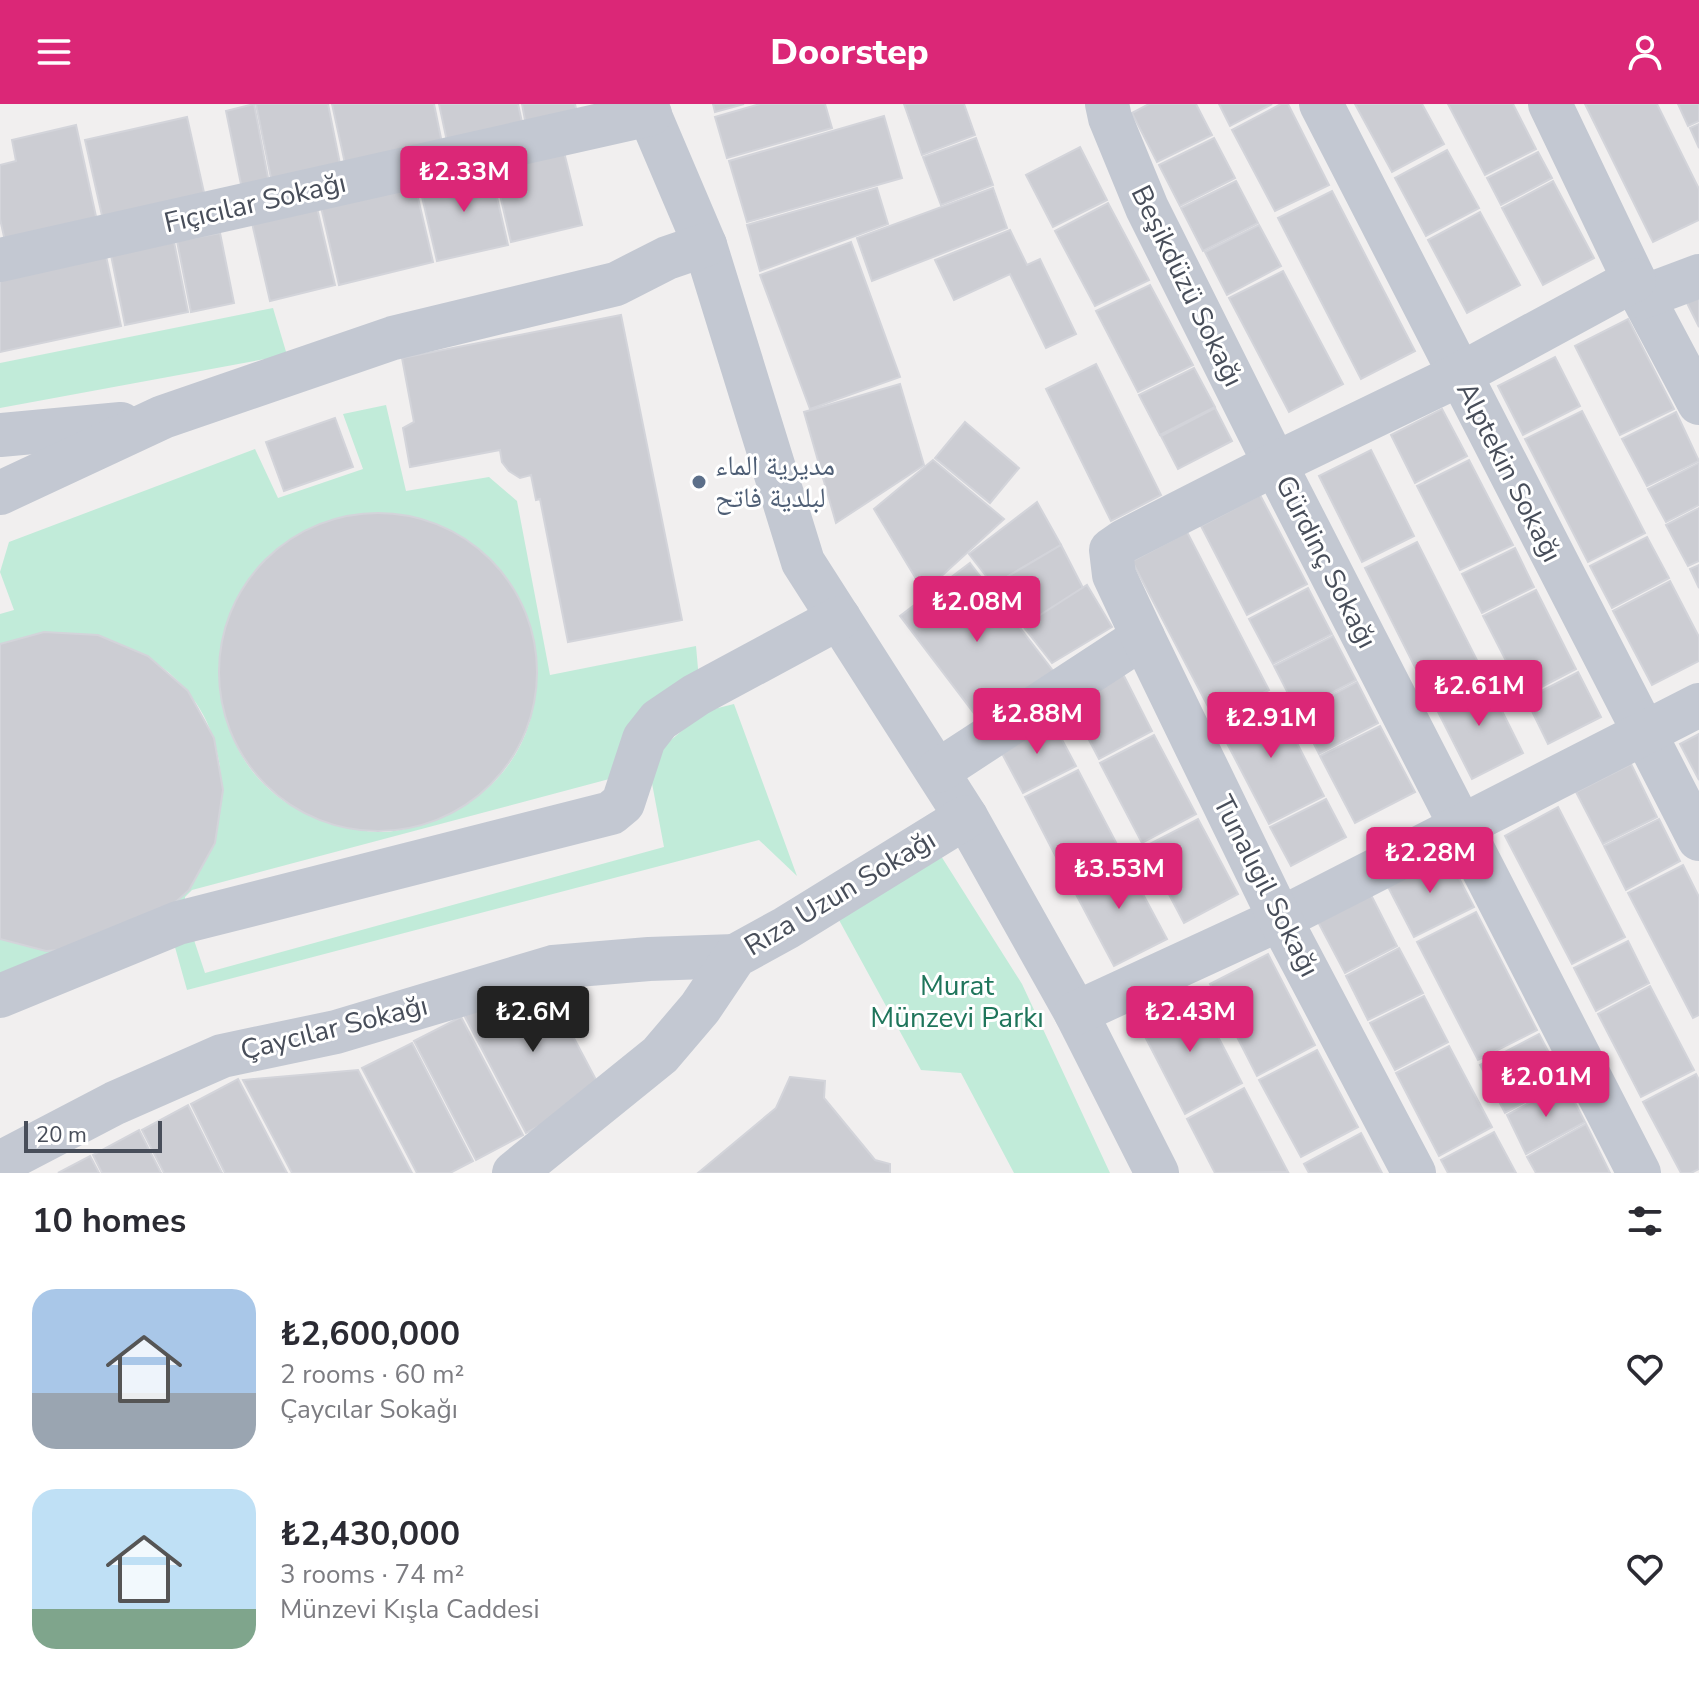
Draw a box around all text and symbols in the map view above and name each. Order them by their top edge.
text: Doorstep [770,28,929,77]
icon: menu [32,30,76,74]
icon: person [1623,30,1667,74]
pin: ₺2.33M [399,146,529,214]
text: ₺2.33M [418,154,510,189]
street label: Fıçıcılar Sokağı [160,164,350,242]
street label: Beşikdüzü Sokağı [1122,179,1252,393]
street label: Alptekin Sokağı [1447,375,1571,569]
place label: مديرية الماء لبلدية فاتح [715,447,835,517]
street label: Gürdinç Sokağı [1266,469,1386,655]
marker: مديرية الماء لبلدية فاتح [690,473,708,491]
pin: ₺2.08M [912,576,1042,644]
text: ₺2.08M [931,584,1023,619]
pin: ₺2.61M [1414,660,1544,728]
text: ₺2.61M [1433,668,1525,703]
pin: ₺2.88M [972,688,1102,756]
pin: ₺2.91M [1206,692,1336,760]
text: ₺2.88M [991,696,1083,731]
text: ₺2.91M [1225,700,1317,735]
street label: Tunalıgil Sokağı [1204,789,1328,983]
street label: Rıza Uzun Sokağı [737,821,943,965]
pin: ₺2.28M [1365,827,1495,895]
text: ₺2.28M [1384,835,1476,870]
pin: ₺3.53M [1054,843,1184,911]
text: ₺3.53M [1073,851,1165,886]
park label: Murat Münzevi Parkı [870,967,1044,1037]
street label: Çaycılar Sokağı [237,986,431,1070]
pin: ₺2.6M [477,986,589,1054]
pin: ₺2.43M [1125,986,1255,1054]
text: ₺2.6M [495,994,571,1029]
text: ₺2.43M [1144,994,1236,1029]
pin: ₺2.01M [1481,1051,1611,1119]
text: ₺2.01M [1500,1059,1592,1094]
scale bar [24,1117,162,1153]
text: 20 m [36,1120,87,1150]
text: 10 homes [32,1198,186,1244]
icon: filters [1623,1199,1667,1243]
text: ₺2,600,000 [280,1311,460,1357]
icon: home [96,1321,192,1417]
icon: heart [1623,1347,1667,1391]
text: 2 rooms · 60 m² [280,1357,464,1392]
text: Çaycılar Sokağı [280,1392,458,1427]
text: ₺2,430,000 [280,1511,460,1557]
icon: home [96,1521,192,1617]
icon: heart [1623,1547,1667,1591]
text: 3 rooms · 74 m² [280,1557,464,1592]
text: Münzevi Kışla Caddesi [280,1592,540,1627]

